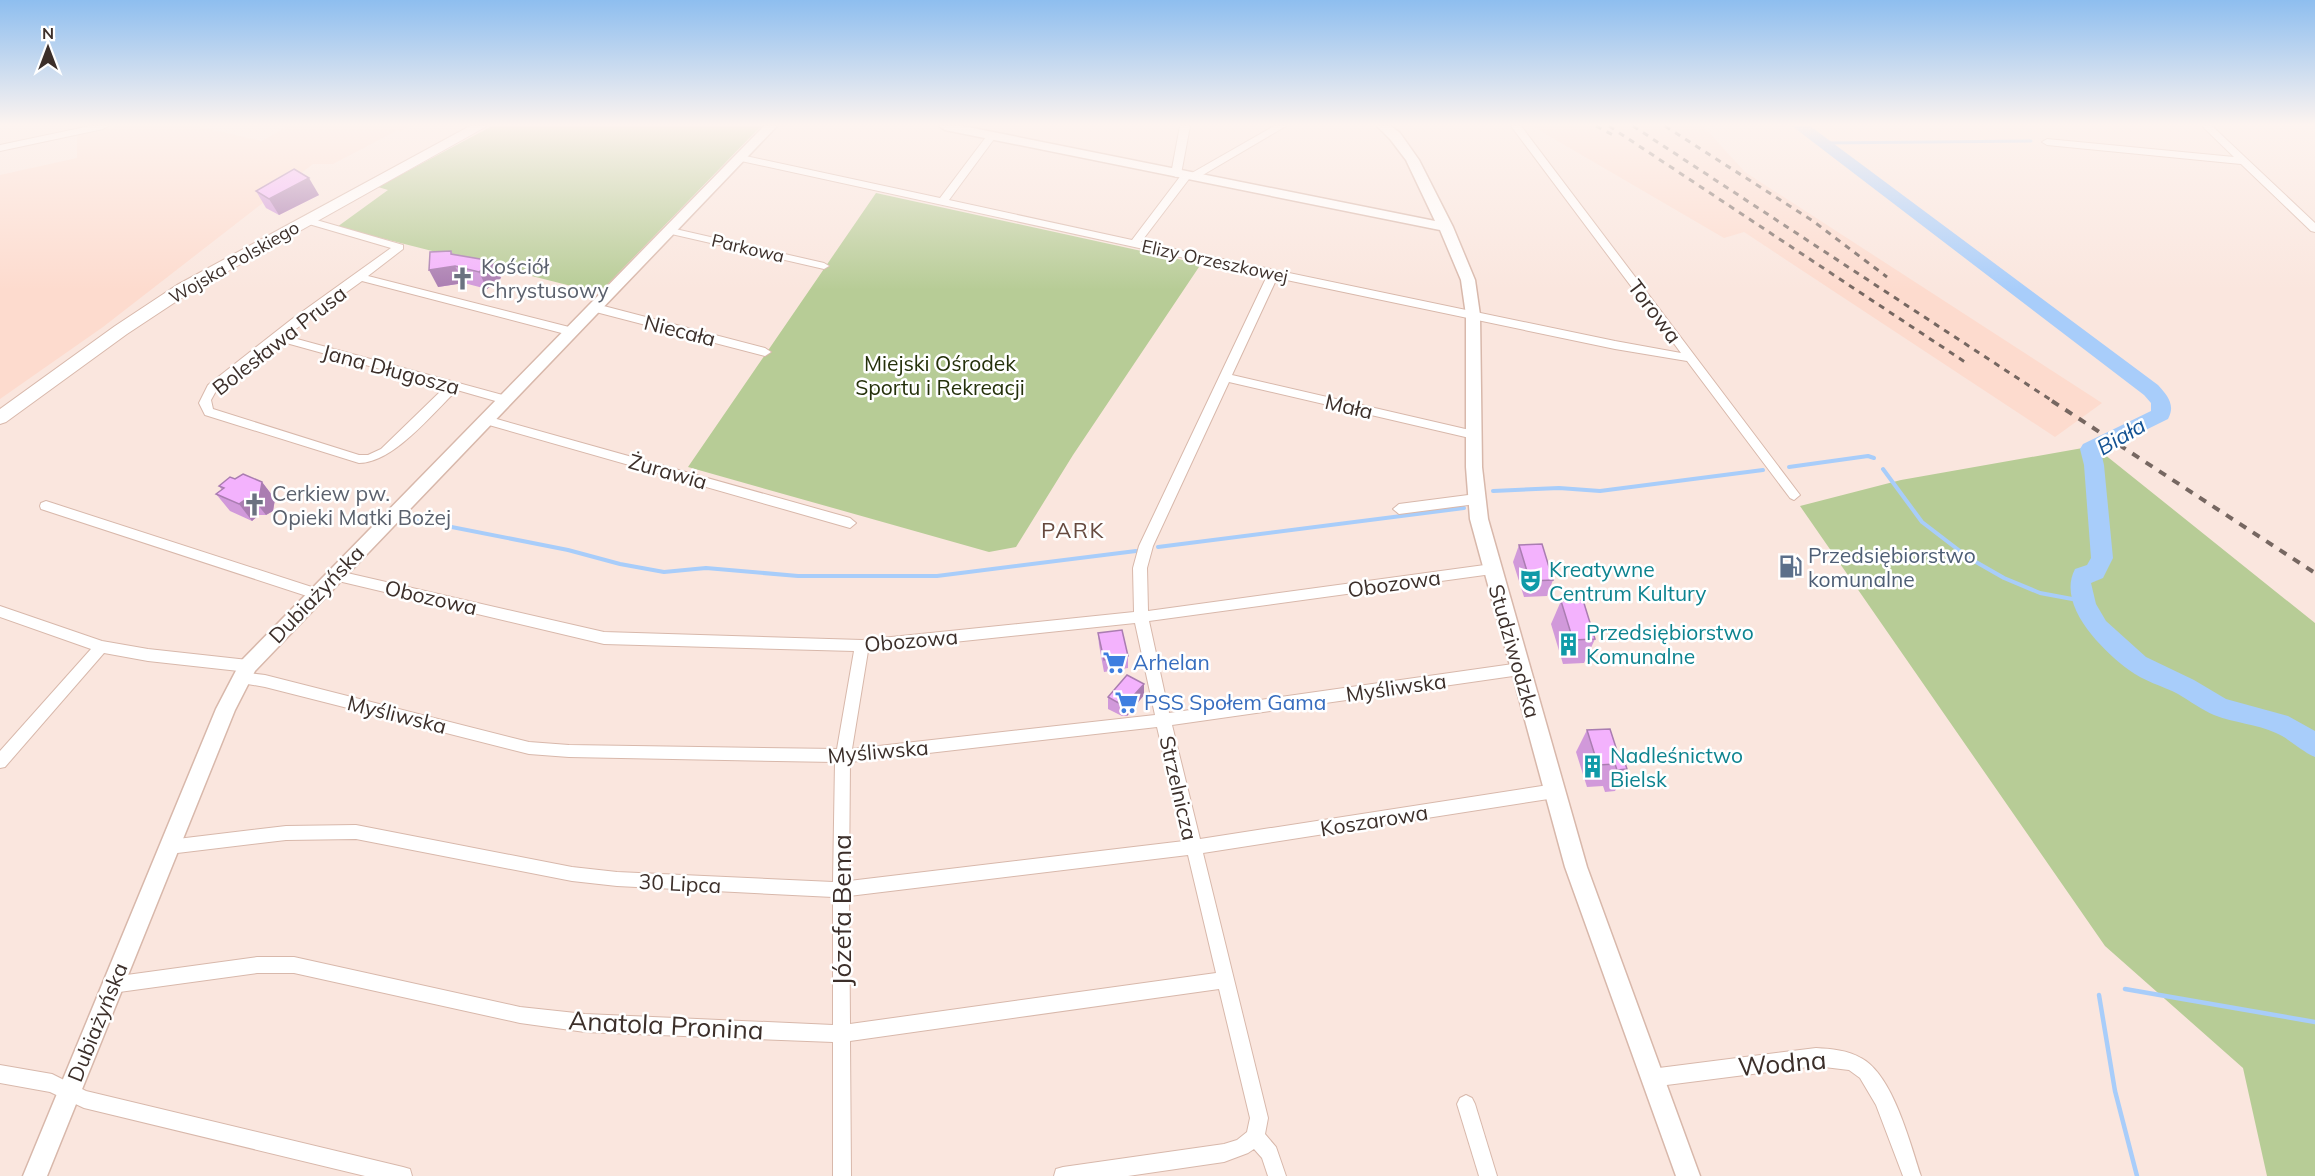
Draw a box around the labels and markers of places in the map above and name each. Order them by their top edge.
place label: Kościół Chrystusowy [481,253,609,303]
church icon: Kościół Chrystusowy [450,265,476,291]
place label: Cerkiew pw. Opieki Matki Bożej [272,480,451,530]
church icon: Cerkiew pw. Opieki Matki Bożej [241,492,267,518]
place label: Przedsiębiorstwo komunalne [1808,542,1976,592]
fuel station icon: Przedsiębiorstwo komunalne [1777,554,1803,580]
place label: Kreatywne Centrum Kultury [1549,556,1706,606]
theatre icon: Kreatywne Centrum Kultury [1518,568,1544,594]
place label: Przedsiębiorstwo Komunalne [1586,619,1754,669]
building icon: Przedsiębiorstwo Komunalne [1555,631,1581,657]
supermarket icon: Arhelan [1102,649,1128,675]
place label: Arhelan [1133,649,1210,675]
supermarket icon: PSS Społem Gama [1113,689,1139,715]
place label: PSS Społem Gama [1144,689,1326,715]
place label: Nadleśnictwo Bielsk [1610,742,1743,792]
building icon: Nadleśnictwo Bielsk [1579,754,1605,780]

